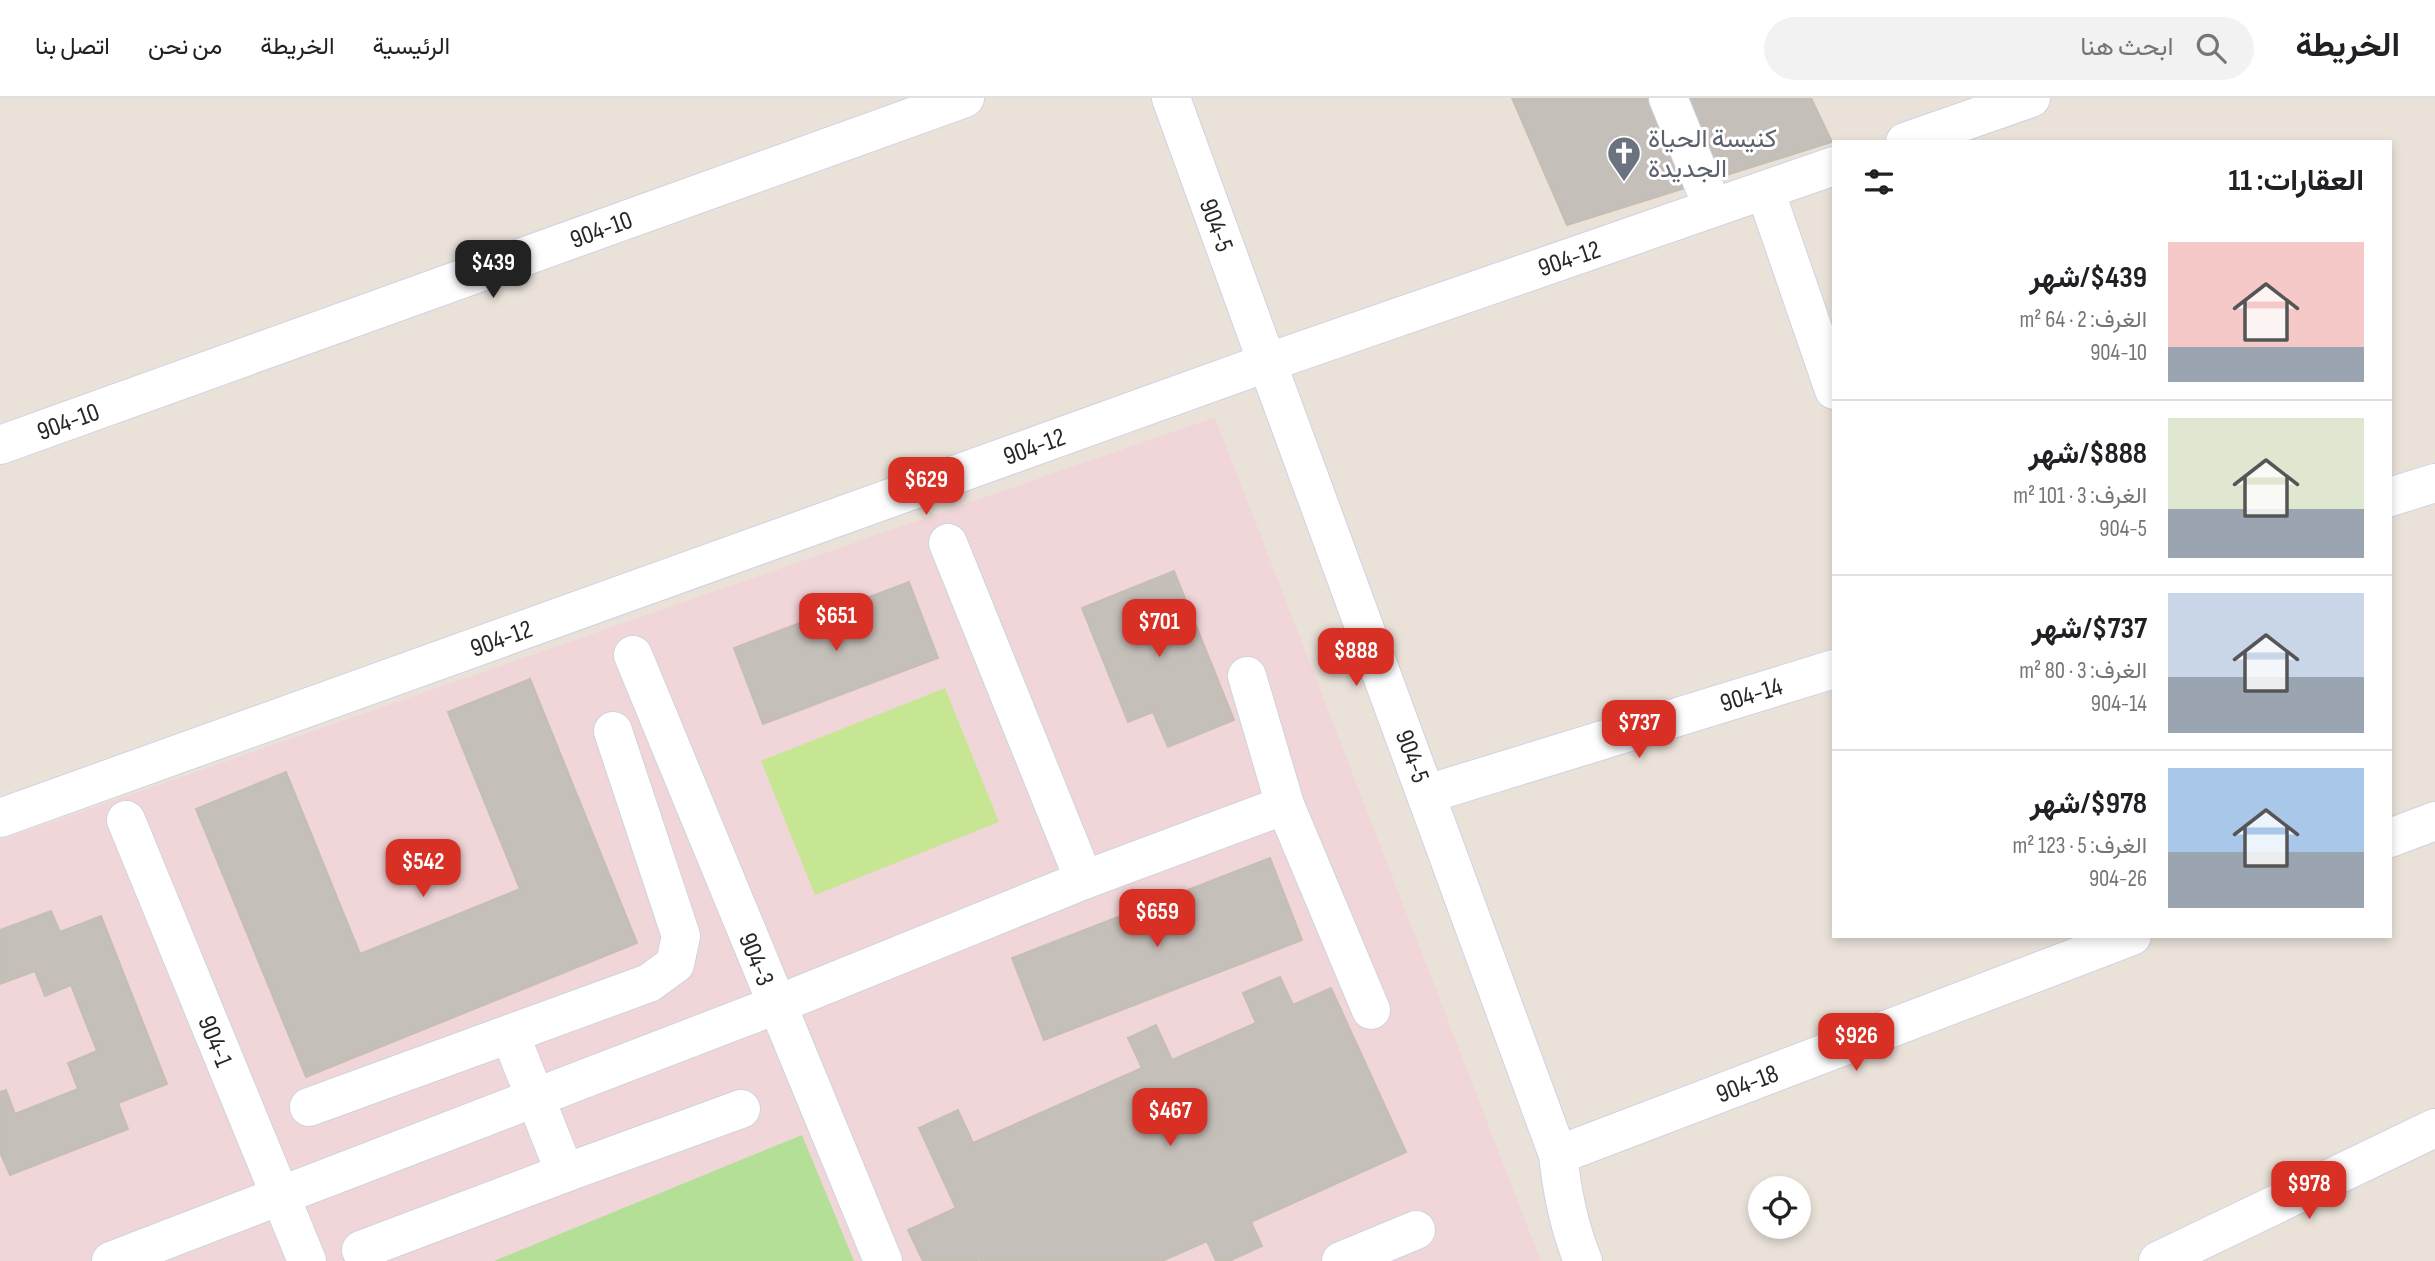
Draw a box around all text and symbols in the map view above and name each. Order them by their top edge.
search box [1764,17,2254,80]
text: الخريطة [2296,26,2400,66]
icon: search [2192,29,2230,67]
text: اتصل بنا [35,32,110,61]
text: من نحن [148,32,222,61]
text: الخريطة [260,32,335,61]
text: الرئيسية [373,32,450,61]
text: ابحث هنا [2080,32,2174,63]
place label: كنيسة الحياة الجديدة [1648,124,1777,185]
church icon: كنيسة الحياة الجديدة [1605,134,1643,183]
icon: filters [1860,163,1898,201]
text: العقارات: 11 [2229,163,2364,199]
street label: 904-5 [1192,195,1239,256]
street label: 904-10 [566,205,637,256]
street label: 904-12 [1534,234,1605,284]
pin: $439 [452,240,534,300]
text: $439 [471,249,515,277]
text: $439/شهر [2029,260,2147,296]
icon: home [2224,270,2308,354]
text: الغرف: 2 · 64 m² [2020,306,2147,334]
text: 904-10 [2090,339,2147,367]
street label: 904-10 [33,397,104,448]
street label: 904-12 [999,422,1070,473]
text: $888/شهر [2028,436,2147,472]
icon: home [2224,446,2308,530]
pin: $629 [885,458,967,517]
text: $629 [904,466,948,494]
text: الغرف: 3 · 101 m² [2013,482,2147,510]
text: 904-5 [2099,515,2147,543]
pin: $651 [795,594,877,653]
pin: $701 [1118,600,1200,659]
text: $651 [815,602,857,630]
text: $701 [1138,608,1180,636]
text: $737/شهر [2031,611,2147,647]
street label: 904-12 [466,614,537,665]
icon: home [2224,621,2308,705]
pin: $888 [1315,628,1397,688]
text: $888 [1334,637,1378,665]
text: الغرف: 3 · 80 m² [2019,657,2147,685]
street label: 904-14 [1717,671,1786,720]
text: 904-14 [2091,690,2147,718]
pin: $737 [1598,700,1680,760]
text: $737 [1618,709,1660,737]
street label: 904-5 [1388,726,1435,787]
text: $978/شهر [2030,786,2147,822]
icon: home [2224,796,2308,880]
text: الغرف: 5 · 123 m² [2012,832,2147,860]
pin: $542 [382,840,464,899]
text: $542 [402,848,444,876]
text: 904-26 [2089,865,2147,893]
pin: $659 [1116,890,1198,949]
text: $659 [1135,898,1179,926]
street label: 904-3 [731,929,780,991]
street label: 904-1 [190,1011,239,1072]
pin: $926 [1815,1014,1897,1073]
text: $926 [1834,1022,1878,1050]
street label: 904-18 [1712,1058,1783,1110]
pin: $467 [1129,1088,1211,1148]
text: $467 [1148,1097,1192,1125]
pin: $978 [2268,1162,2350,1221]
text: $978 [2287,1170,2331,1198]
map controls [1748,1176,1811,1239]
button: locate [1748,1176,1811,1239]

